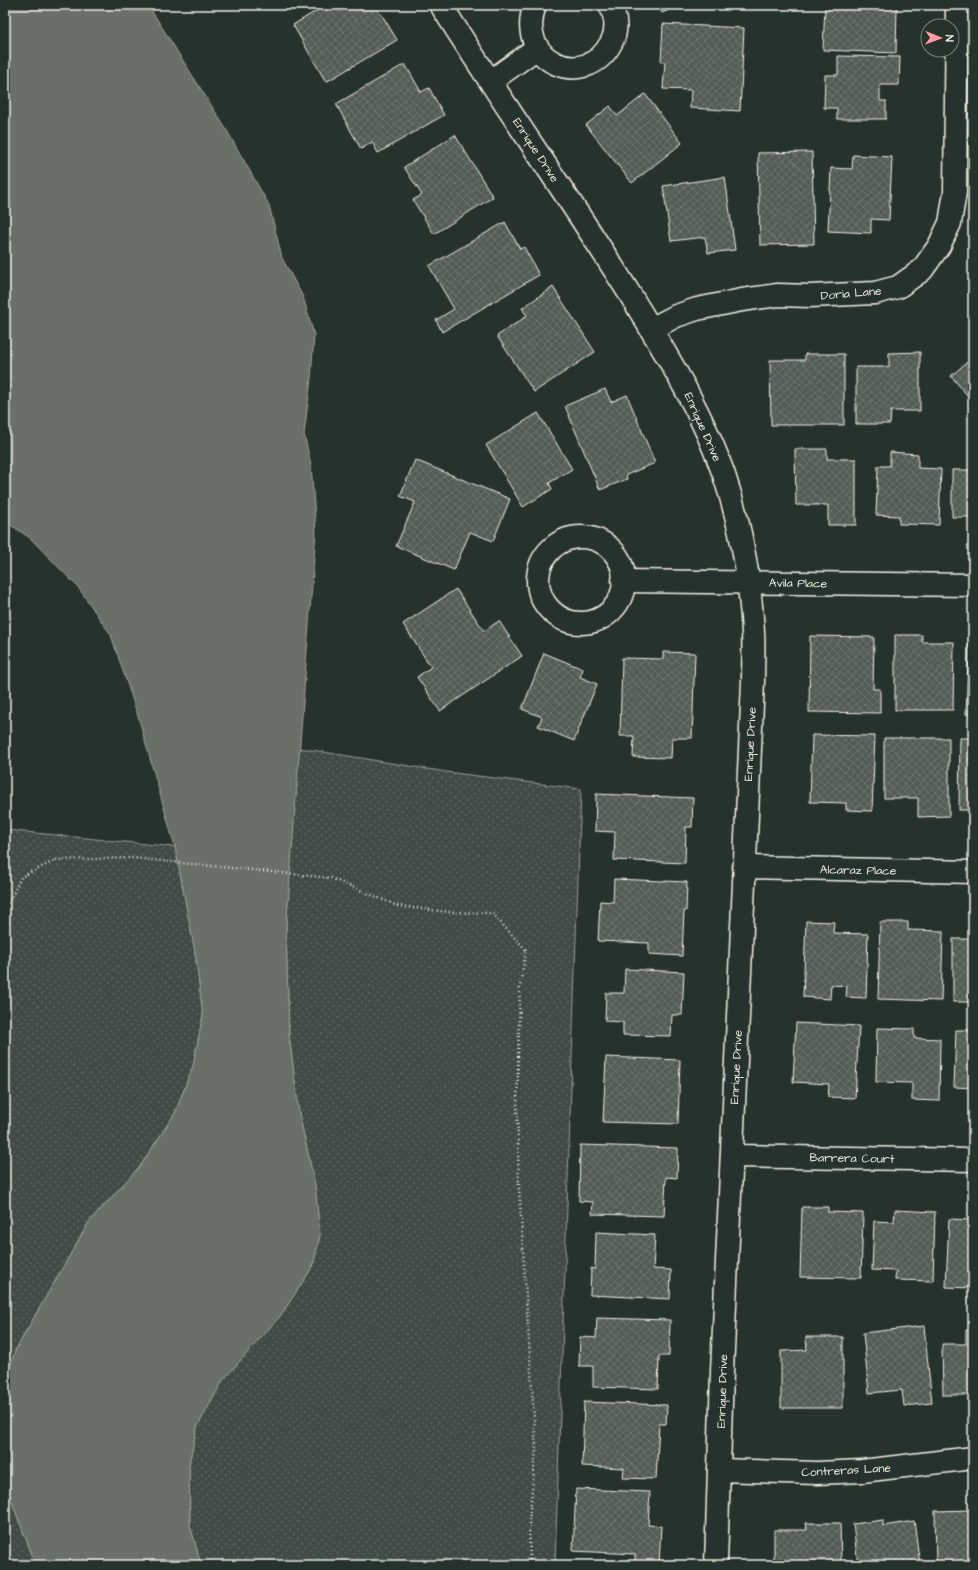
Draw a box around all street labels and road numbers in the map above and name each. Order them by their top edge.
street label: Enrique Drive [508,115,563,186]
street label: Doria Lane [820,282,883,305]
street label: Enrique Drive [680,390,726,465]
street label: Avila Place [769,574,828,593]
street label: Enrique Drive [740,706,761,781]
street label: Alcaraz Place [820,861,897,880]
street label: Enrique Drive [726,1029,747,1104]
street label: Barrera Court [809,1149,895,1168]
street label: Enrique Drive [713,1353,732,1428]
street label: Contreras Lane [801,1460,892,1481]

